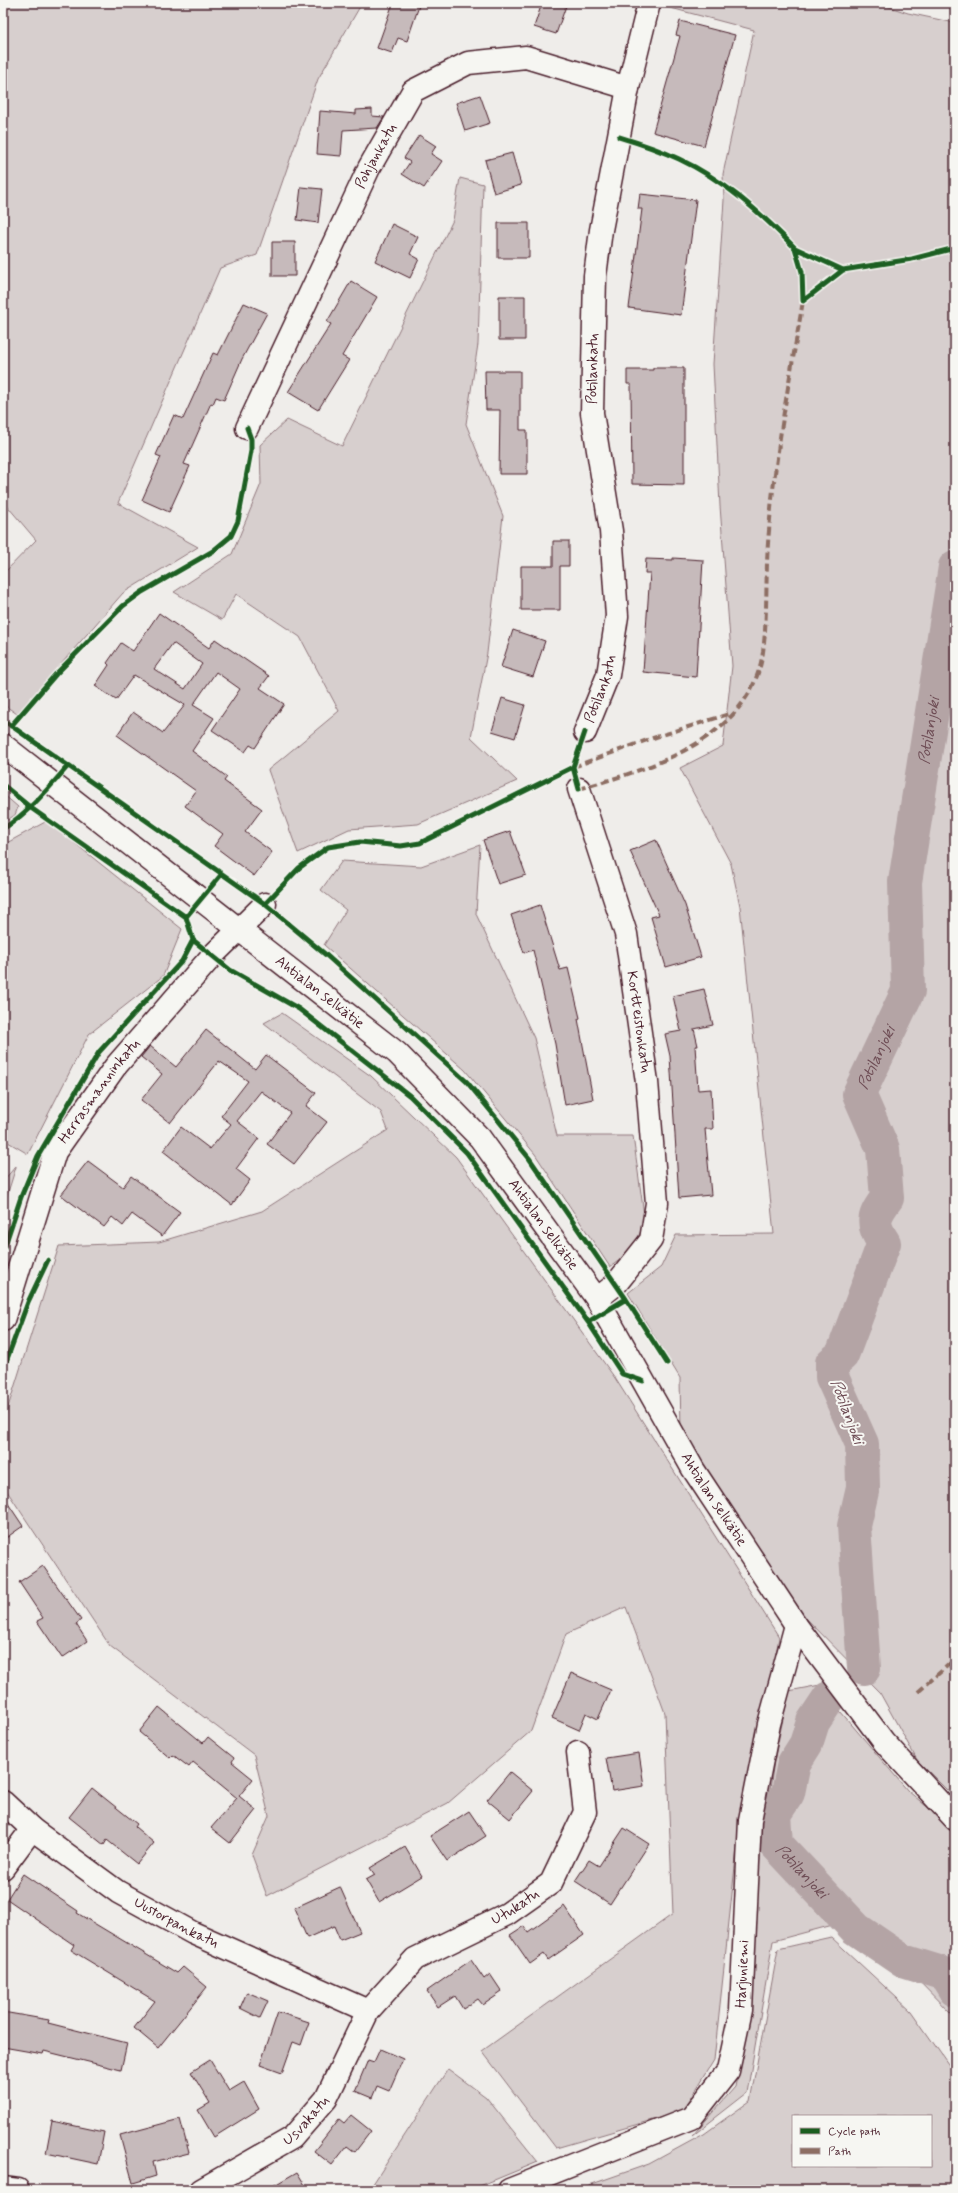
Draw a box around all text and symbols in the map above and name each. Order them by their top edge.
street label: Pohjankatu [351,120,403,192]
street label: Potilankatu [582,333,604,404]
street label: Potilankatu [580,653,621,726]
water label: Potilanjoki [913,693,945,766]
street label: Ahtialan selkätie [271,951,369,1034]
street label: Kortteistonkatu [621,970,656,1074]
water label: Potilanjoki [852,1020,901,1093]
street label: Herrasmanninkatu [54,1034,145,1148]
street label: Ahtialan selkätie [503,1175,583,1274]
water label: Potilanjoki [825,1377,870,1450]
street label: Ahtialan selkätie [676,1449,751,1550]
water label: Potilanjoki [771,1840,834,1905]
street label: Utukatu [488,1884,544,1930]
street label: Uustorpankatu [130,1892,222,1953]
street label: Harjuniemi [731,1939,754,2009]
street label: Usvakatu [280,2091,335,2151]
legend [792,2115,932,2167]
text: Cycle path [828,2124,880,2140]
text: Path [828,2144,851,2160]

